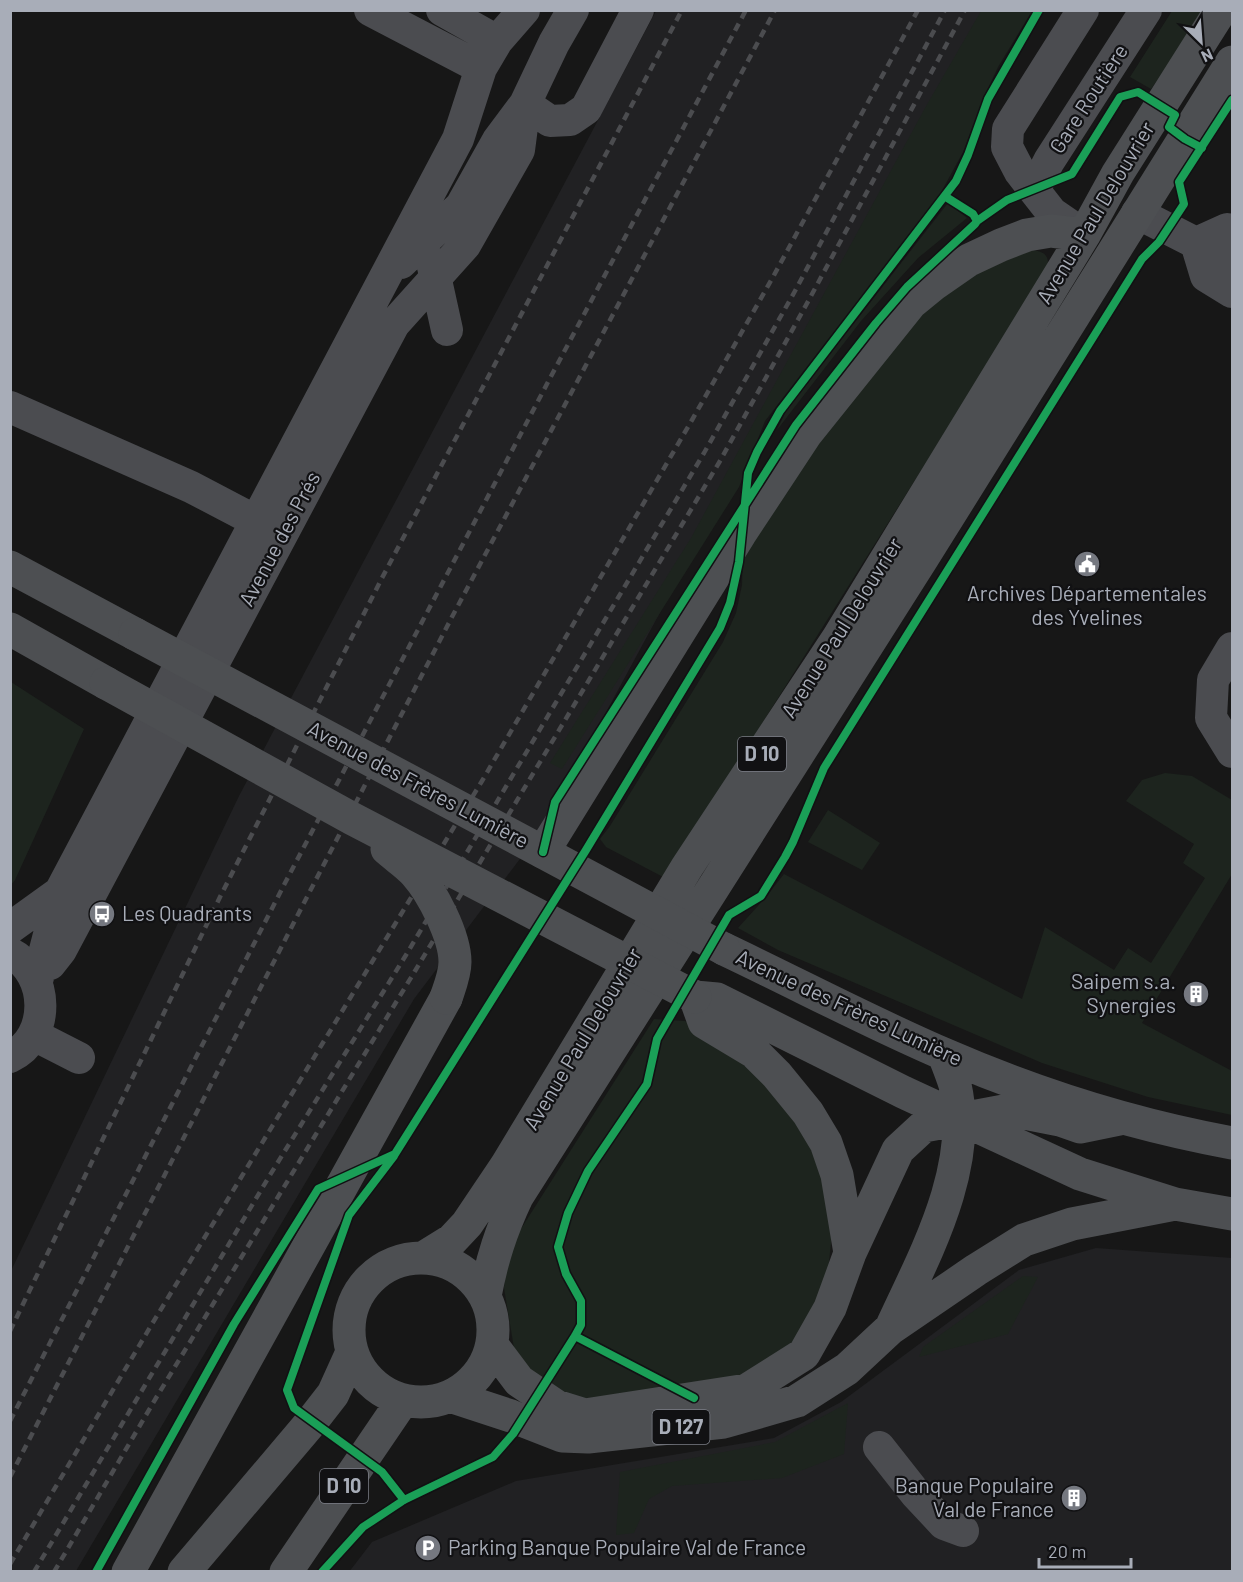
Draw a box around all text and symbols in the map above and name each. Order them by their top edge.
north arrow [1171,12,1231,72]
street label: Gare Routière [1043,39,1132,157]
text: N [1199,45,1216,67]
street label: Avenue Paul Delouvrier [1030,116,1159,308]
street label: Avenue des Prés [233,467,325,610]
street label: Avenue Paul Delouvrier [775,532,907,722]
public building icon: Archives Départementales des Yvelines [1072,549,1102,579]
place label: Archives Départementales des Yvelines [967,580,1207,629]
street label: Avenue des Frères Lumière [304,715,534,853]
road number: D 10 [738,737,786,771]
bus stop icon: Les Quadrants [87,899,117,929]
place label: Les Quadrants [122,900,252,925]
street label: Avenue Paul Delouvrier [517,942,646,1134]
street label: Avenue des Frères Lumière [733,943,967,1070]
place label: Saipem s.a. Synergies [1071,968,1176,1017]
building icon: Saipem s.a. Synergies [1181,979,1211,1009]
road number: D 127 [652,1410,710,1444]
road number: D 10 [320,1469,368,1503]
place label: Banque Populaire Val de France [895,1472,1054,1521]
building icon: Banque Populaire Val de France [1059,1483,1089,1513]
scale bar [1039,1531,1130,1569]
parking icon: Parking Banque Populaire Val de France [413,1533,443,1563]
place label: Parking Banque Populaire Val de France [448,1534,806,1559]
text: 20 m [1048,1540,1086,1562]

